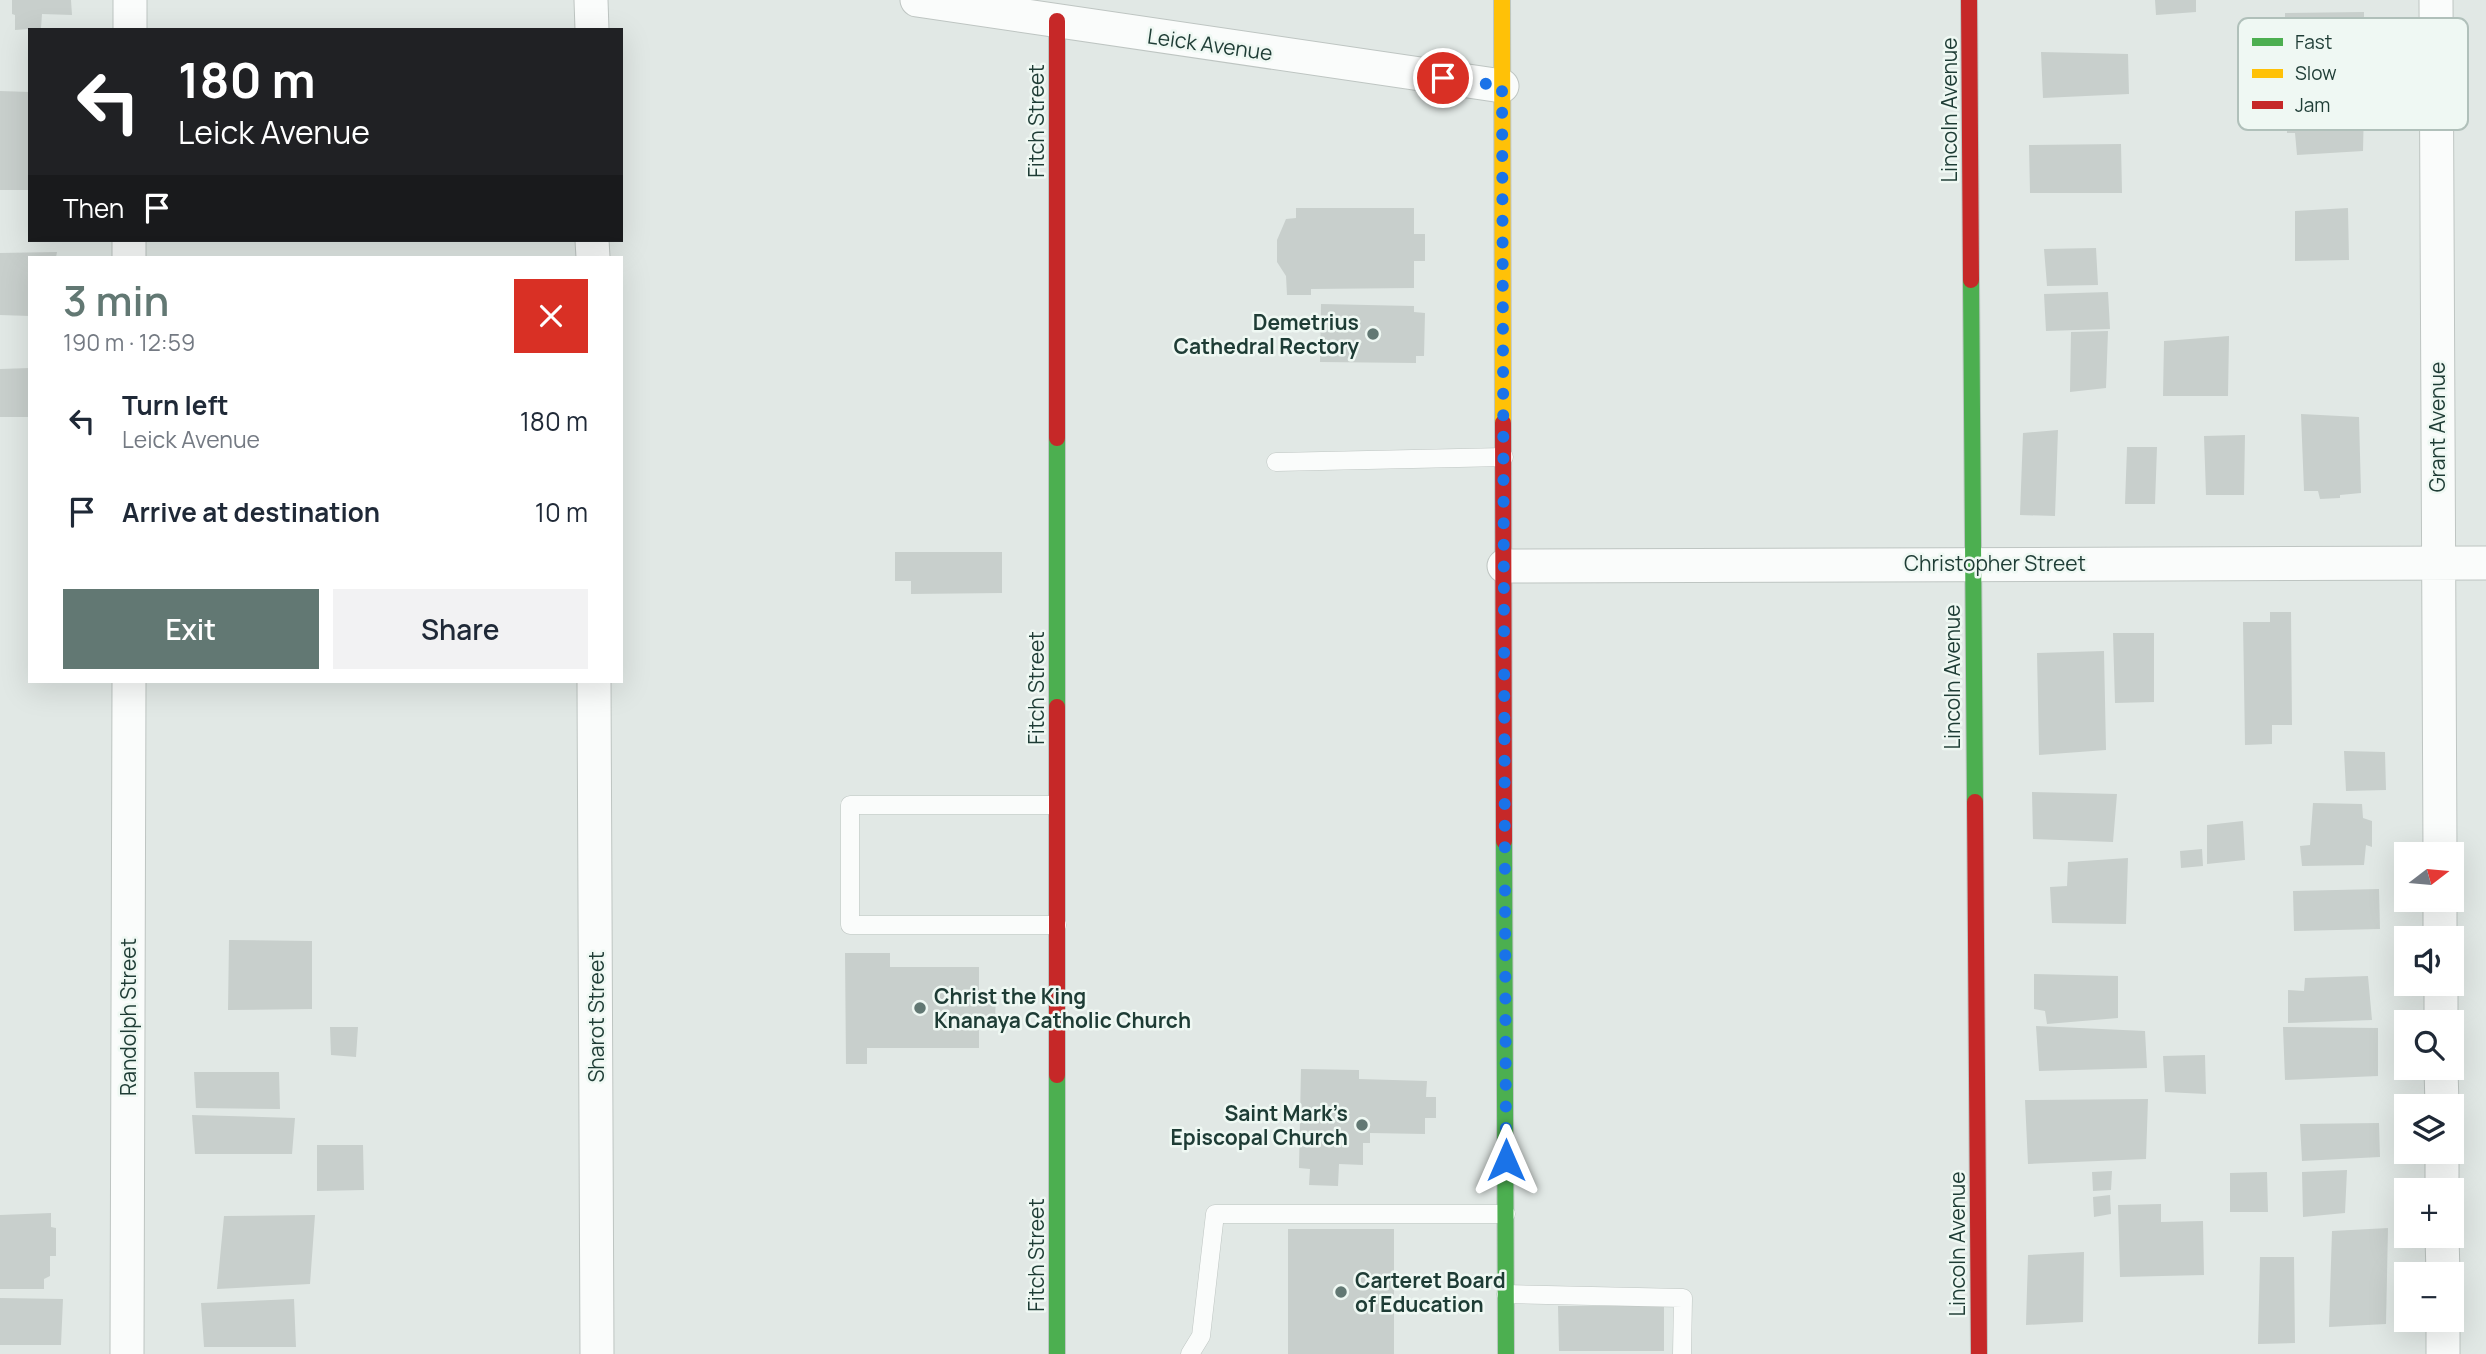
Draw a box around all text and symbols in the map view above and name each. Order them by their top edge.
legend [2238,18,2468,130]
street label: Leick Avenue [1146,21,1274,67]
text: Fast [2295,29,2332,55]
street label: Lincoln Avenue [1935,37,1963,183]
text: 180 m [178,46,316,113]
pin [1413,48,1473,108]
icon: left [63,56,154,147]
icon: arrive [1424,59,1462,97]
text: Slow [2295,60,2337,86]
street label: Fitch Street [1022,64,1050,178]
text: Jam [2295,92,2330,118]
text: Leick Avenue [178,110,370,154]
icon: arrive [138,189,176,227]
text: Then [63,190,124,226]
text: 3 min [63,271,169,329]
button: close [514,279,588,353]
place label: Demetrius Cathedral Rectory [1173,308,1359,360]
text: 190 m · 12:59 [63,326,195,358]
marker: Demetrius Cathedral Rectory [1365,326,1381,342]
street label: Grant Avenue [2423,362,2451,492]
text: Turn left [122,387,229,423]
icon: left [63,402,101,440]
text: 180 m [520,403,588,439]
text: Leick Avenue [122,423,260,455]
icon: arrive [63,493,101,531]
text: Arrive at destination [122,494,380,530]
text: 10 m [535,494,588,530]
street label: Christopher Street [1904,549,2086,577]
button: Exit [63,589,319,669]
button: Share [333,589,588,669]
street label: Lincoln Avenue [1938,604,1966,750]
street label: Fitch Street [1022,631,1050,745]
north arrow [2394,842,2464,912]
map controls [2394,842,2464,1332]
button: sound [2394,926,2464,996]
street label: Randolph Street [114,938,142,1096]
street label: Sharot Street [582,951,610,1083]
place label: Christ the King Knanaya Catholic Church [934,982,1191,1034]
marker: Christ the King Knanaya Catholic Church [912,1000,928,1016]
button: search [2394,1010,2464,1080]
button: layers [2394,1094,2464,1164]
place label: Saint Mark’s Episcopal Church [1170,1099,1348,1151]
marker: Saint Mark’s Episcopal Church [1354,1117,1370,1133]
position arrow [1469,1123,1543,1197]
street label: Lincoln Avenue [1943,1171,1971,1317]
button: + [2394,1178,2464,1248]
street label: Fitch Street [1022,1198,1050,1312]
button: − [2394,1262,2464,1332]
place label: Carteret Board of Education [1355,1266,1506,1318]
marker: Carteret Board of Education [1333,1284,1349,1300]

